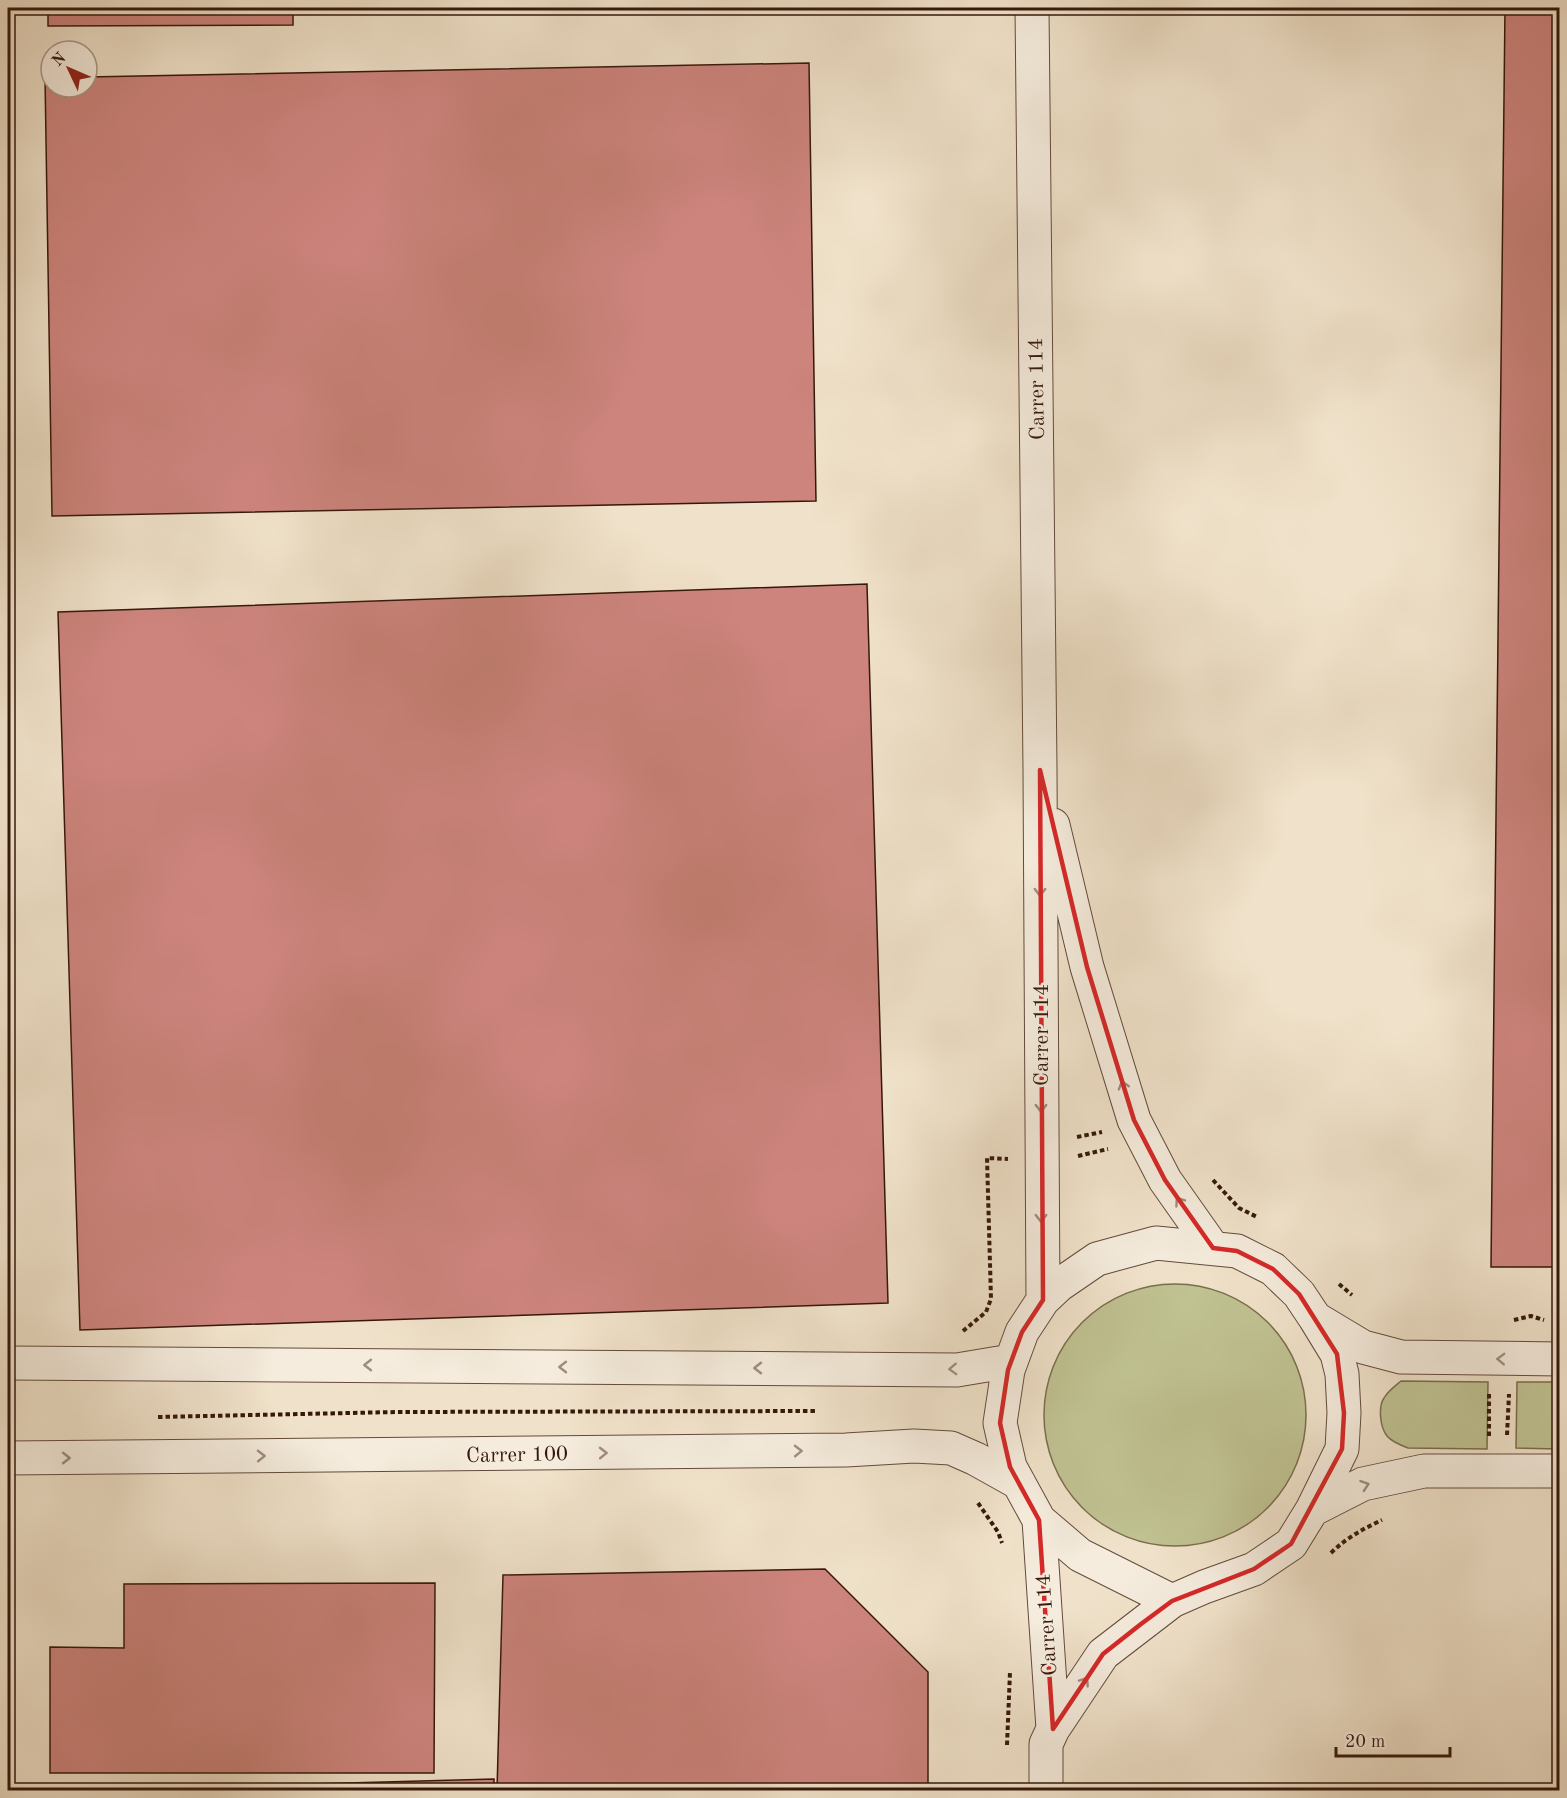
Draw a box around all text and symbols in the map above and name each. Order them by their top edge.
north arrow [39,39,99,99]
text: N [50,49,70,70]
street label: Carrer 114 [1026,338,1049,440]
one-way arrow [1034,887,1046,896]
street label: Carrer 114 [1032,984,1053,1086]
one-way arrow [1118,1080,1130,1091]
one-way arrow [1035,1103,1047,1112]
one-way arrow [1175,1196,1186,1207]
one-way arrow [1035,1214,1047,1223]
one-way arrow [1497,1352,1506,1365]
one-way arrow [364,1359,373,1371]
one-way arrow [559,1361,568,1373]
one-way arrow [754,1362,763,1374]
one-way arrow [948,1363,957,1376]
street label: Carrer 100 [466,1444,568,1467]
one-way arrow [793,1445,802,1457]
one-way arrow [598,1447,607,1459]
one-way arrow [256,1450,265,1463]
one-way arrow [61,1452,70,1464]
one-way arrow [1359,1480,1369,1492]
street label: Carrer 114 [1033,1573,1062,1677]
one-way arrow [1078,1677,1090,1687]
scale bar [1336,1720,1450,1758]
text: 20 m [1345,1733,1385,1751]

